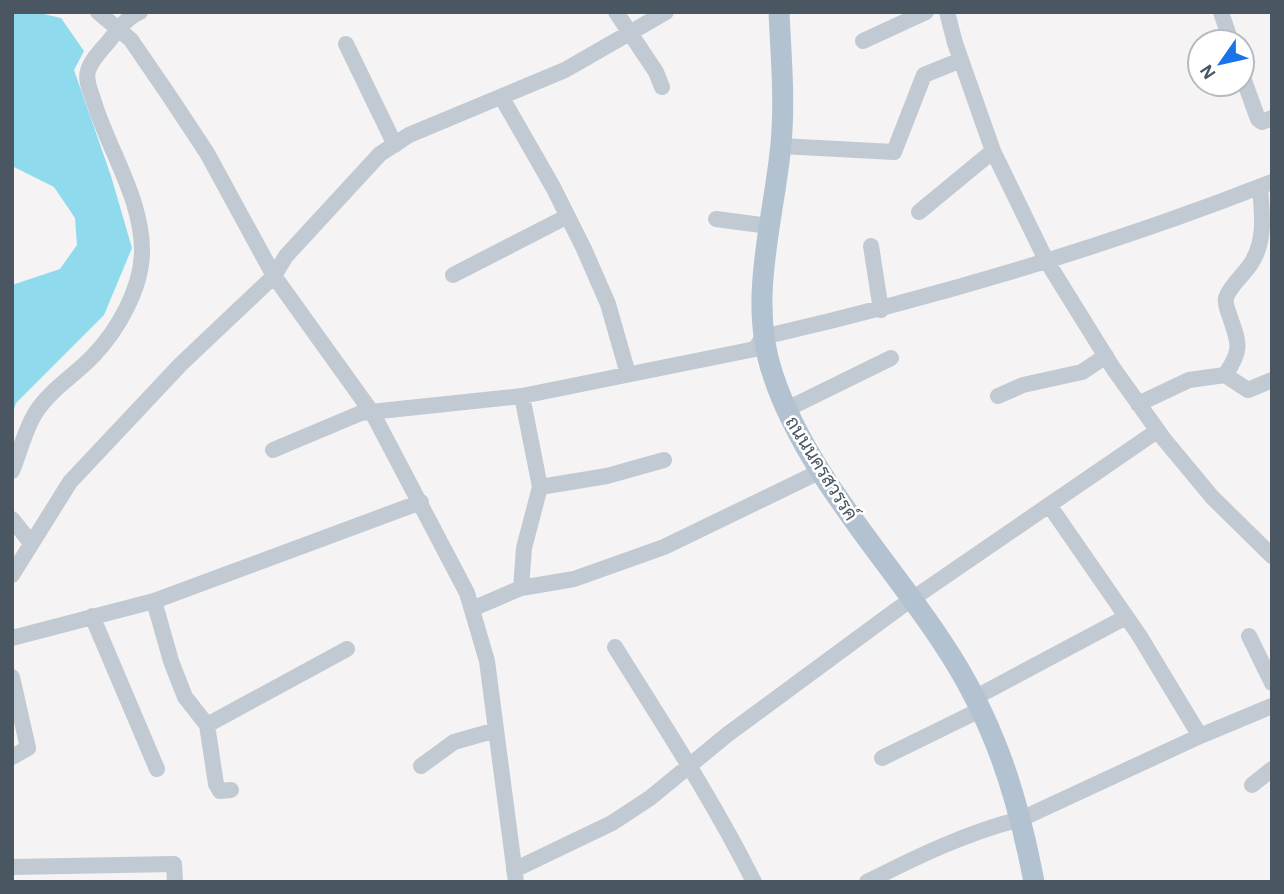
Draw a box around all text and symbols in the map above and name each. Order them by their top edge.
north arrow [1186,28,1256,98]
text: N [1197,61,1220,82]
street label: ถนนนครสวรรค์ [781,411,864,524]

